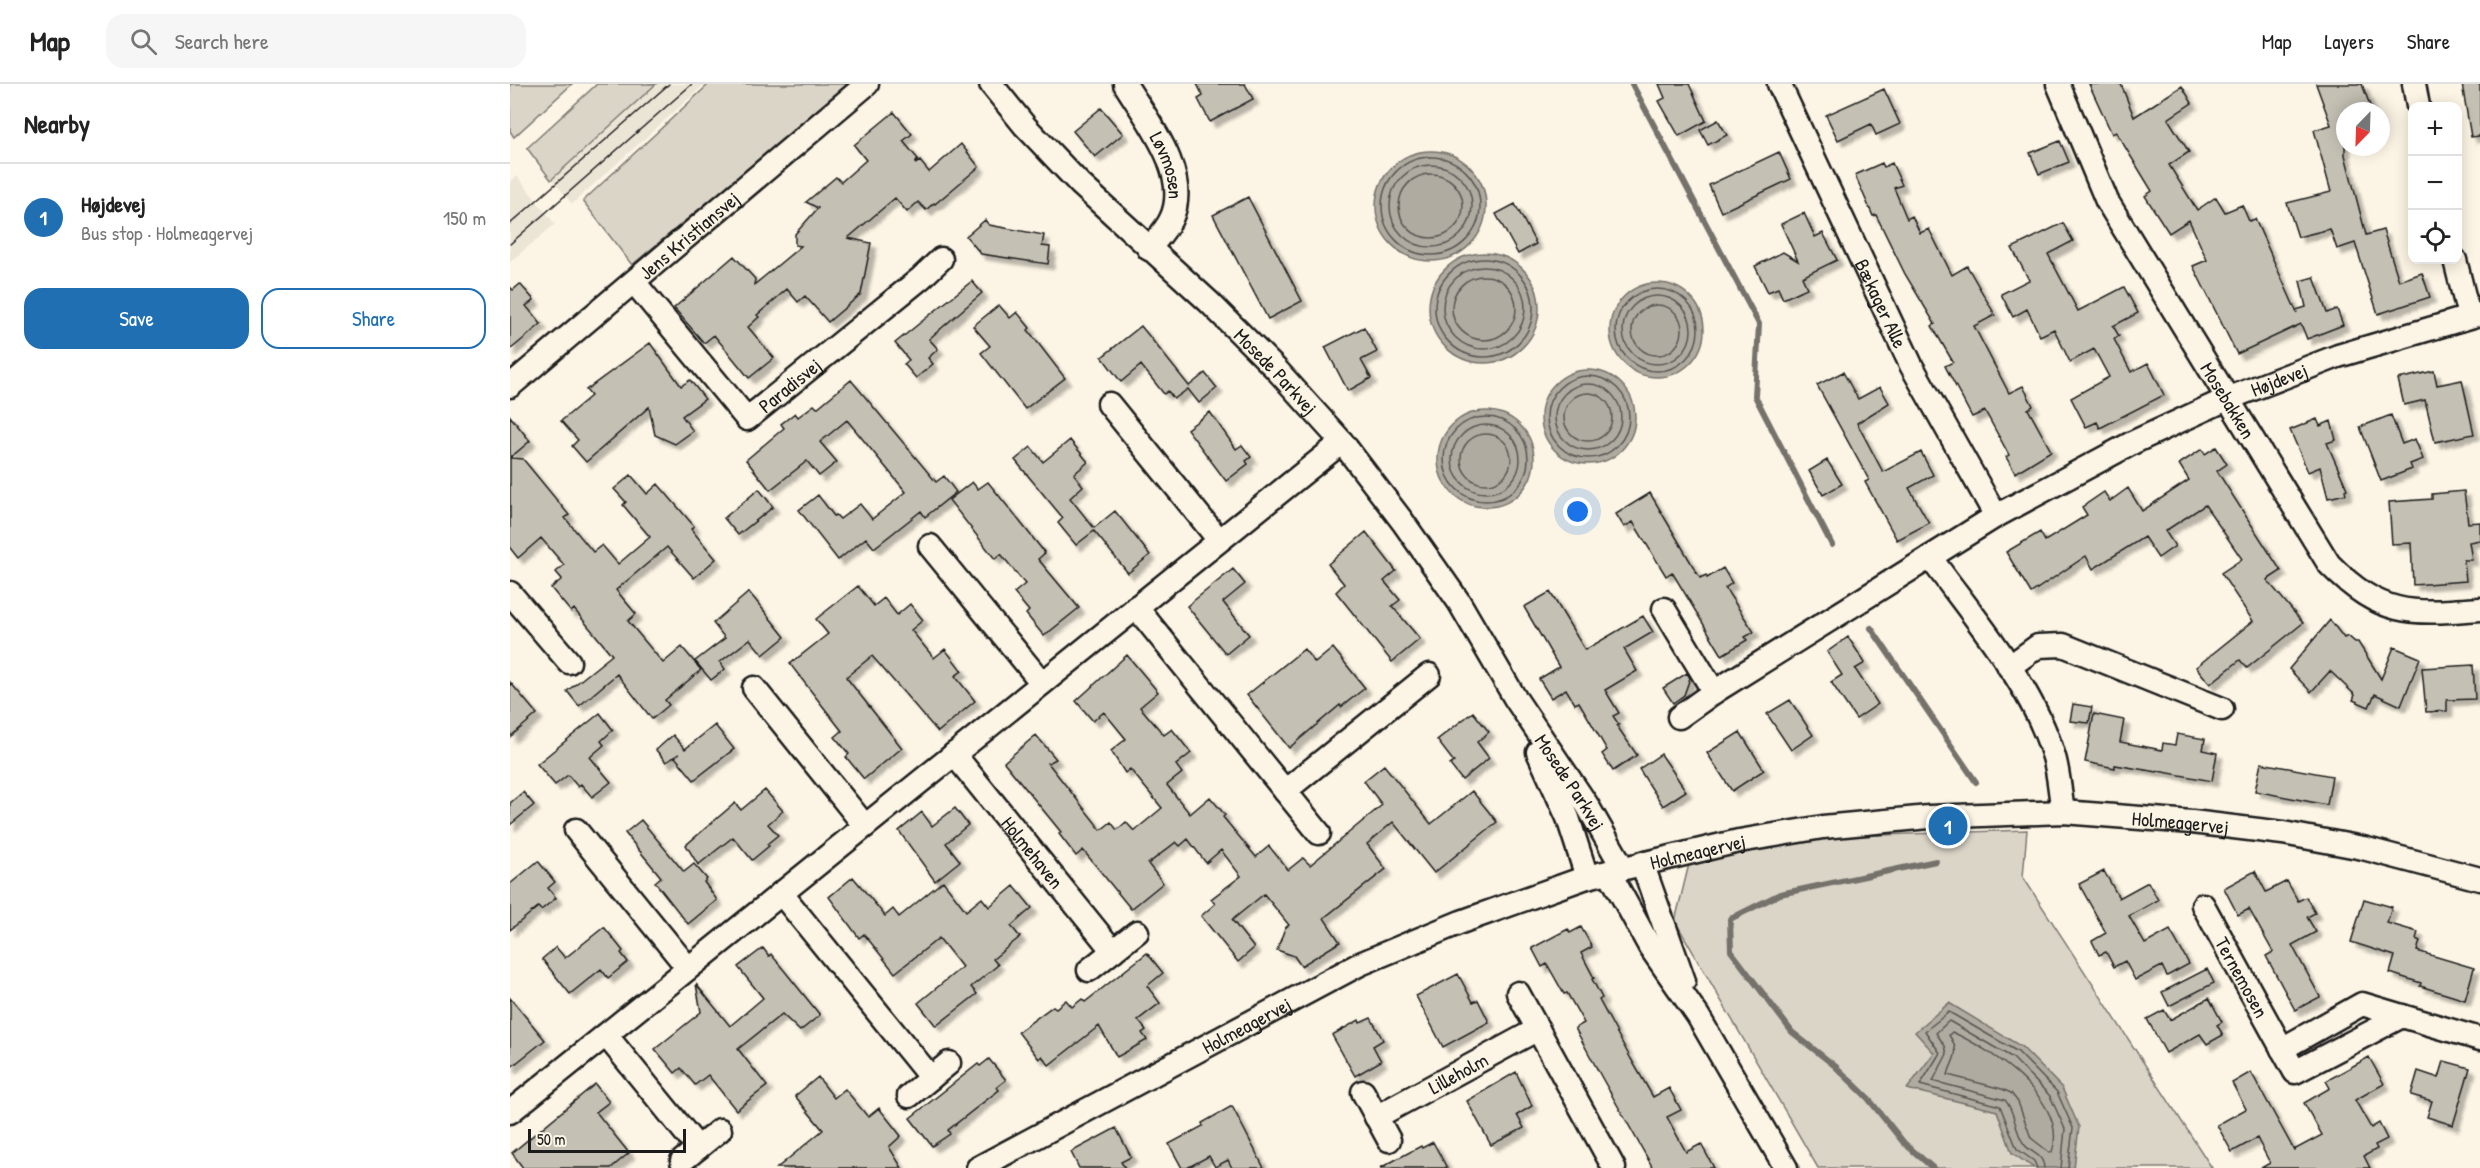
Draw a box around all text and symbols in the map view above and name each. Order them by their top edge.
search box [106,14,526,68]
text: Map [30,22,70,60]
icon: search [127,25,160,58]
text: Search here [175,26,269,56]
text: Map [2262,27,2291,56]
text: Layers [2324,27,2374,56]
text: Share [2407,27,2450,56]
north arrow [2336,102,2390,156]
map controls [2408,102,2462,264]
button: + [2408,102,2462,156]
text: Nearby [24,106,90,141]
street label: Løvmosen [1144,126,1190,199]
button: − [2408,156,2462,210]
street label: Jens Kristiansvej [633,185,745,285]
text: Højdevej [81,189,146,219]
text: 1 [40,204,47,231]
text: 150 m [443,204,486,231]
button: locate [2408,210,2462,264]
text: Bus stop · Holmeagervej [81,219,253,246]
street label: Bækager Alle [1849,254,1914,352]
button: Save [24,288,249,349]
button: Share [261,288,486,349]
street label: Mosede Parkvej [1229,322,1324,420]
street label: Paradisvej [752,351,826,418]
street label: Mosebakken [2195,356,2262,443]
street label: Højdevej [2246,356,2311,402]
your location [1563,497,1592,526]
street label: Mosede Parkvej [1529,728,1612,835]
pin: 1 [1928,804,1968,848]
street label: Holmeagervej [2131,804,2231,840]
street label: Holmehaven [996,810,1071,894]
street label: Holmeagervej [1647,827,1747,875]
street label: Ternemosen [2209,932,2276,1022]
street label: Holmeagervej [1197,990,1295,1060]
street label: Lilleholm [1423,1045,1492,1100]
scale bar [528,1126,686,1154]
text: 50 m [537,1128,566,1150]

